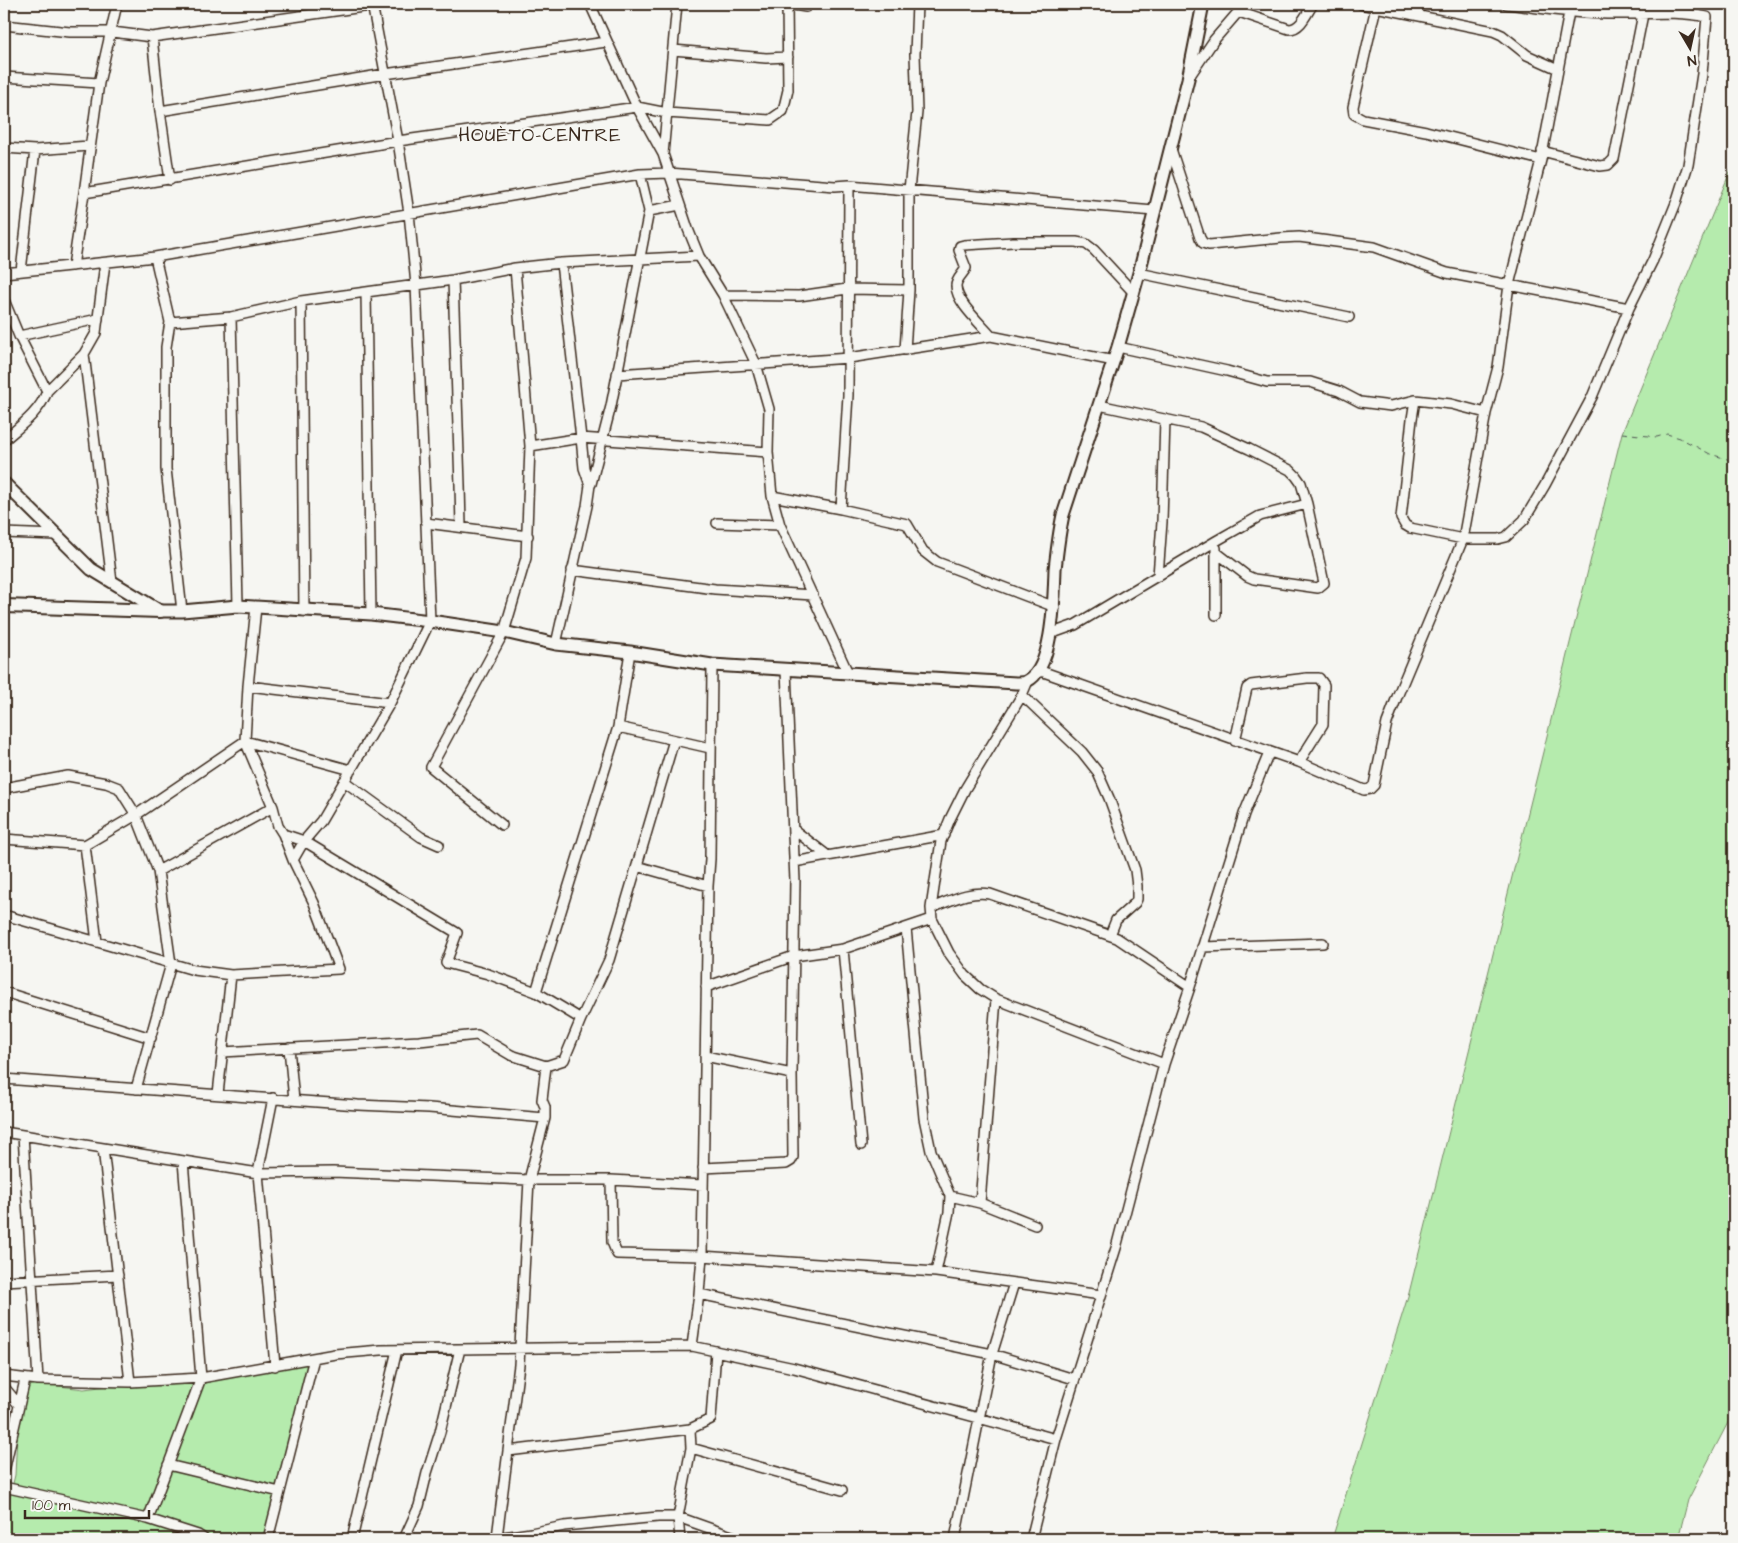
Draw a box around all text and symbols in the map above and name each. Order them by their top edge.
north arrow [1666,22,1716,72]
text: N [1686,49,1698,70]
district label: HOUÈTO-CENTRE [459,122,621,149]
scale bar [25,1488,149,1520]
text: 100 m [32,1495,71,1516]

